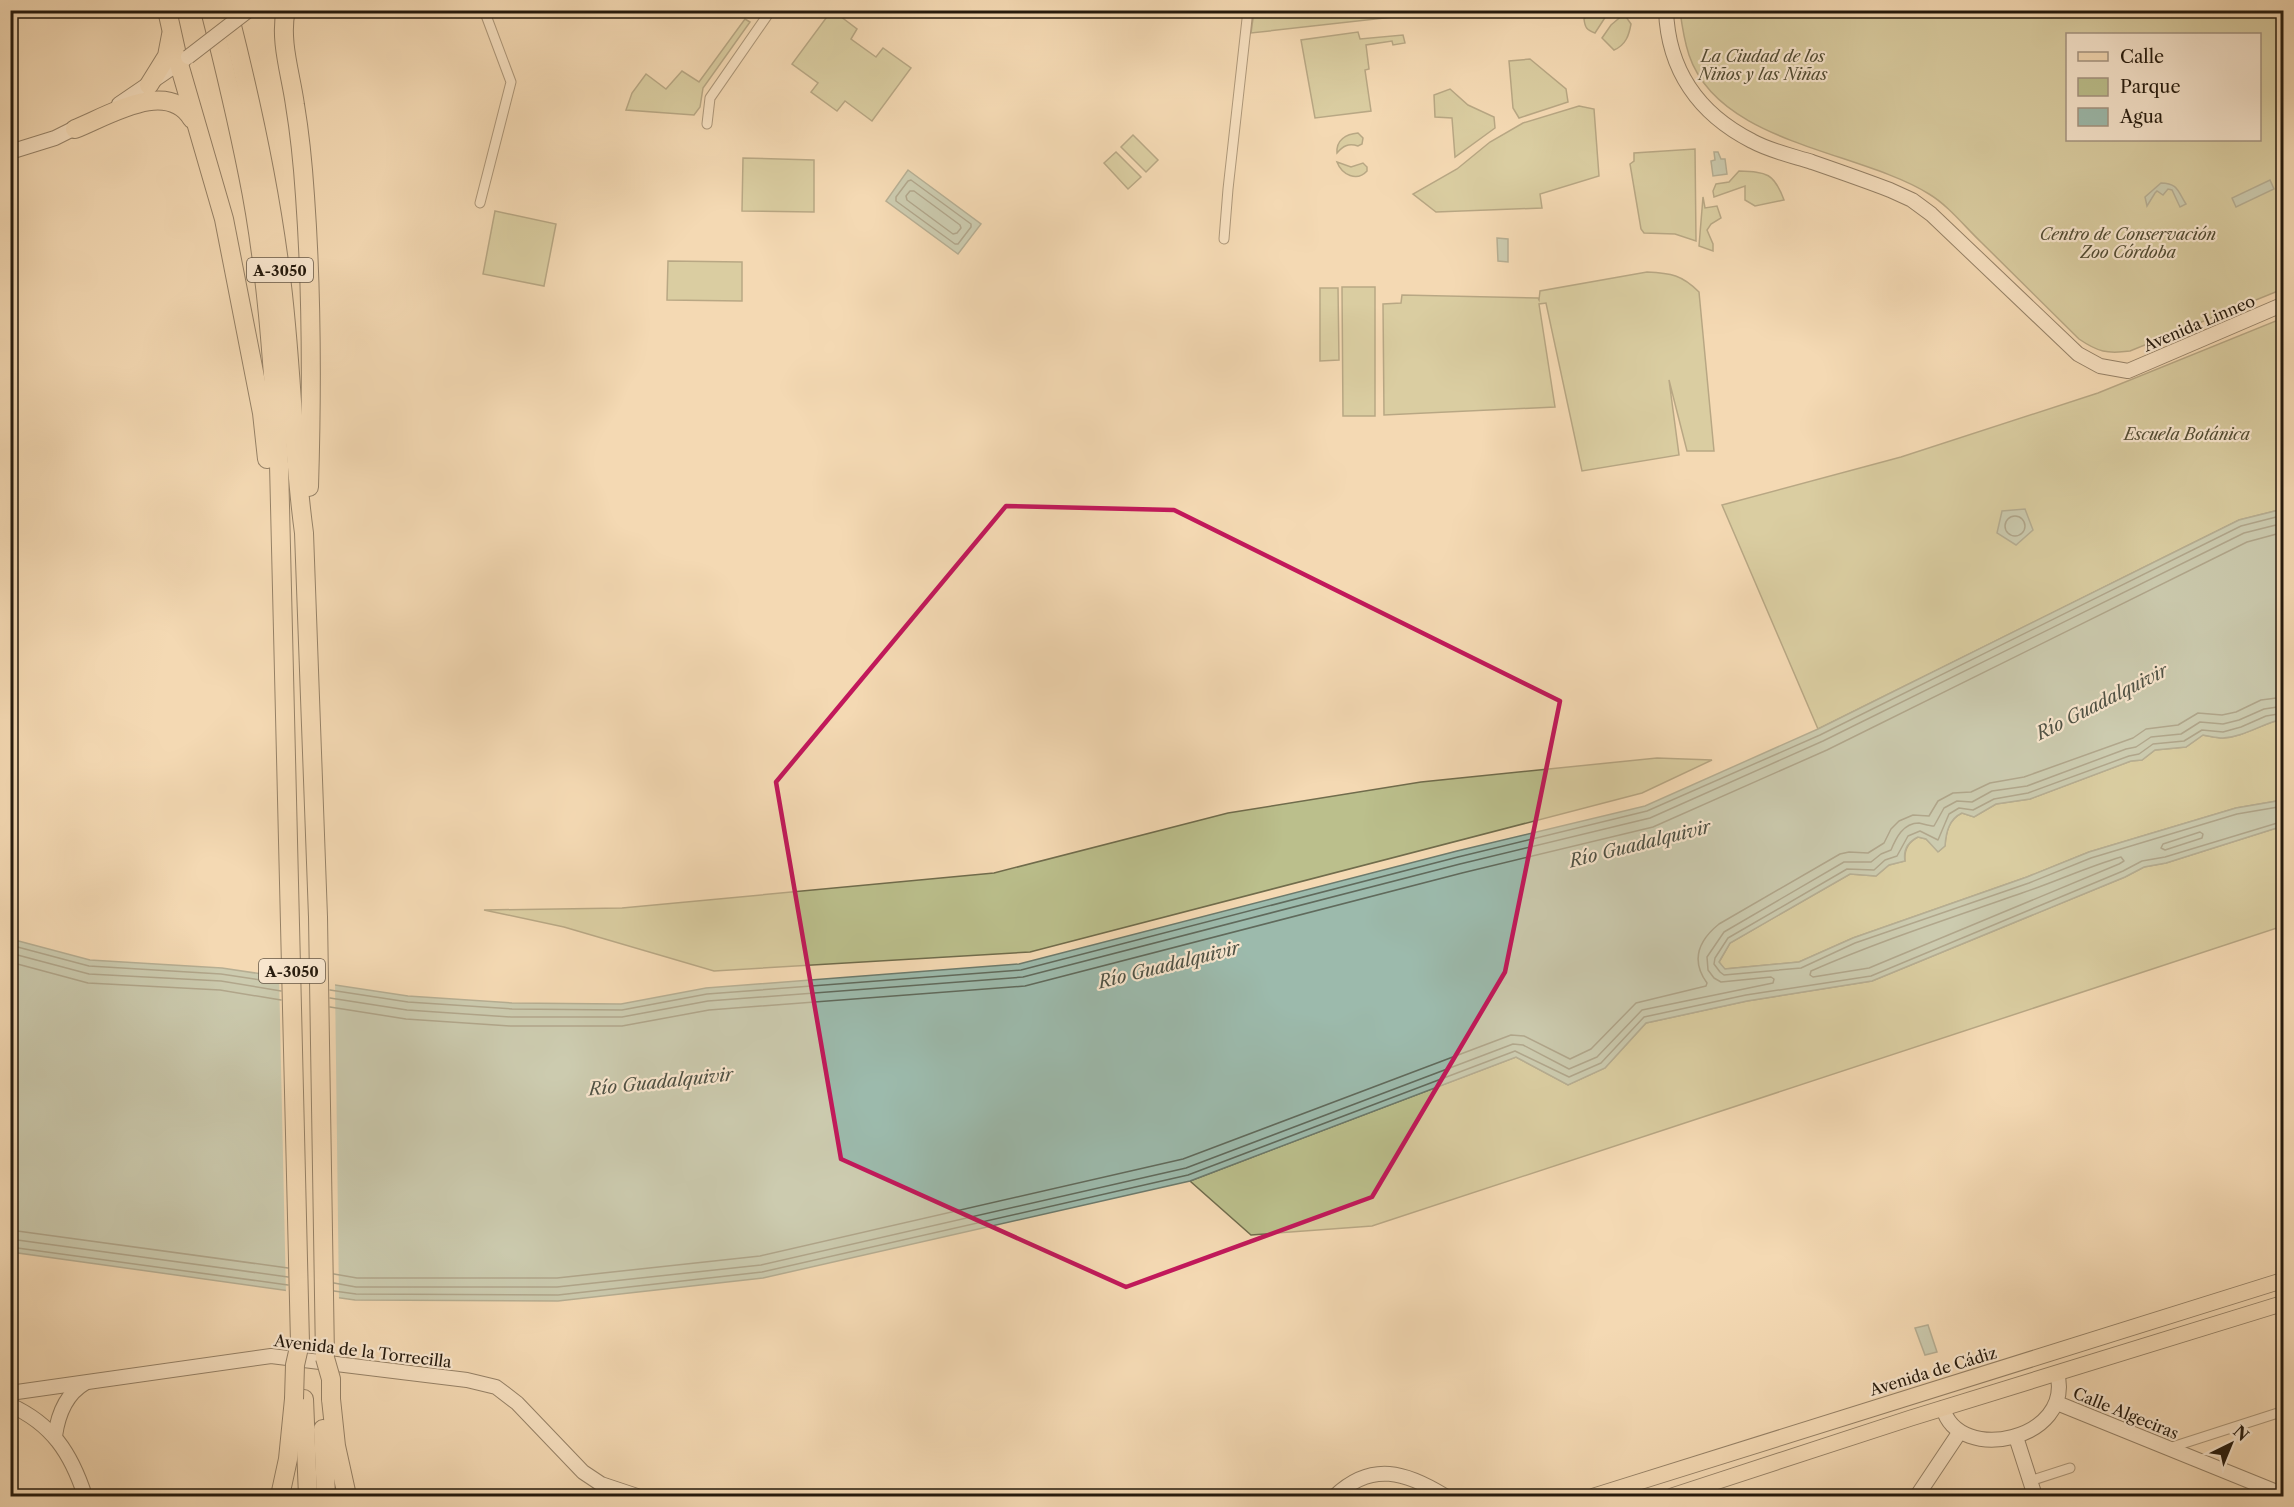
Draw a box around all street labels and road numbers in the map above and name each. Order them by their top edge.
road number: A-3050 [247,258,313,282]
street label: Avenida Linneo [2139,290,2258,356]
road number: A-3050 [259,959,325,983]
street label: Avenida de la Torrecilla [272,1330,453,1372]
street label: Avenida de Cádiz [1866,1342,1999,1400]
street label: Calle Algeciras [2070,1383,2182,1443]

